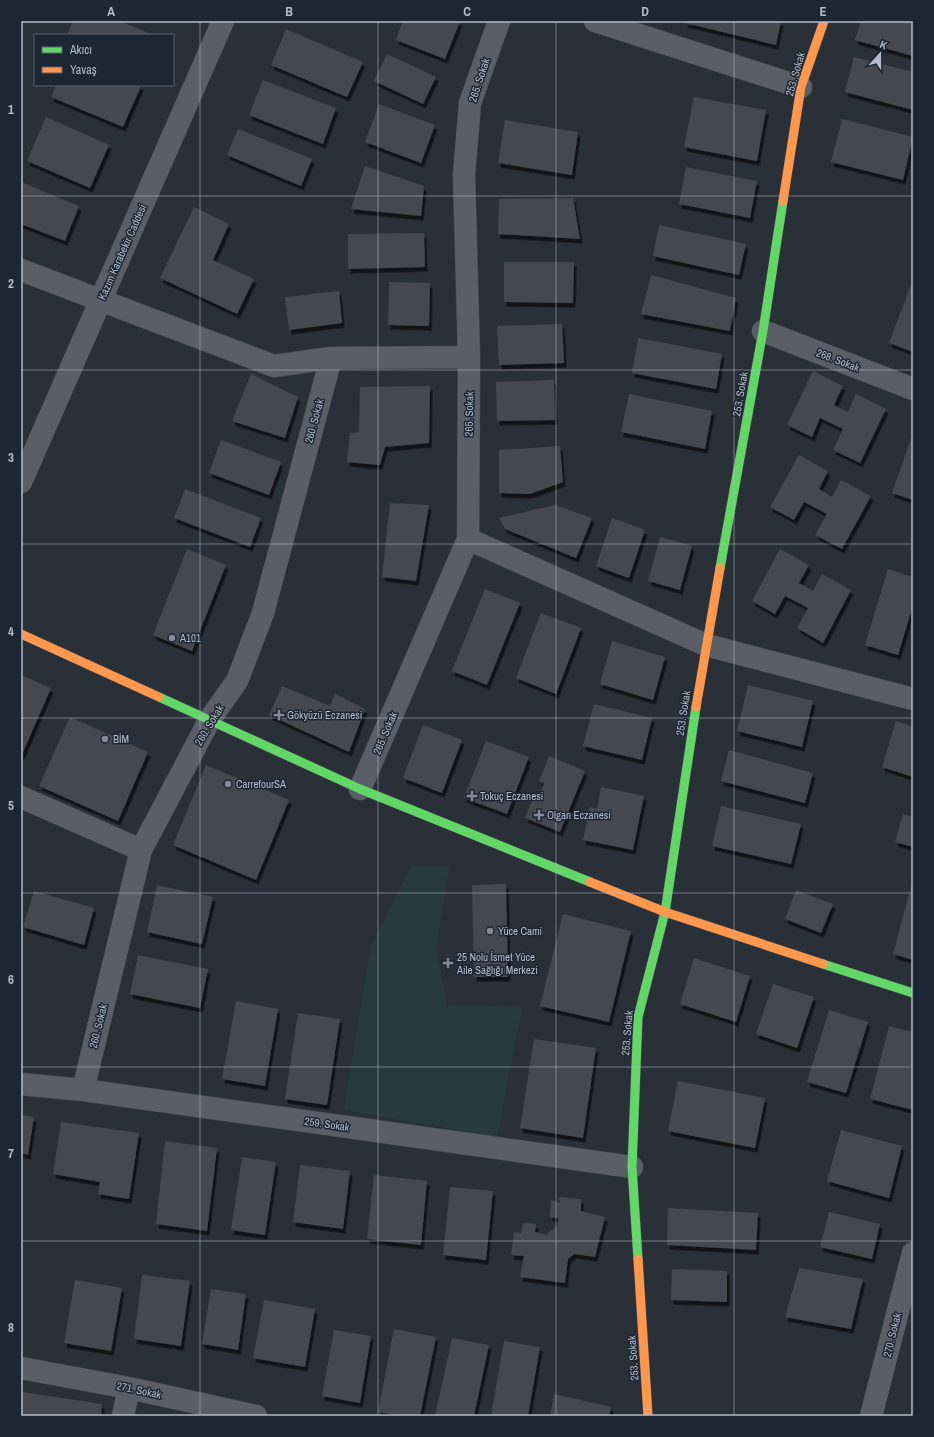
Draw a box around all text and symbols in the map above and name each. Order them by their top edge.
text: A [107,3,115,20]
text: B [285,3,293,20]
text: C [463,3,471,20]
text: D [641,3,649,20]
text: E [819,3,827,20]
legend [34,34,174,86]
north arrow [860,34,900,74]
text: K [878,37,890,53]
text: Akıcı [69,42,92,58]
street label: 253. Sokak [782,50,808,98]
street label: 265. Sokak [465,56,493,104]
text: Yavaş [70,62,97,78]
text: 1 [8,101,14,118]
street label: Kazım Karabekir Caddesi [95,202,149,302]
text: 2 [8,275,14,292]
street label: 268. Sokak [814,345,862,375]
street label: 253. Sokak [729,370,751,417]
street label: 265. Sokak [462,391,476,437]
street label: 260. Sokak [301,397,327,445]
text: 3 [8,449,14,466]
text: 4 [8,623,14,640]
place label: A101 [179,631,201,645]
marker: A101 [167,633,177,643]
street label: 253. Sokak [673,689,694,736]
street label: 260. Sokak [191,702,227,748]
place label: Gökyüzü Eczanesi [287,708,362,722]
street label: 265. Sokak [370,709,400,757]
marker: Gökyüzü Eczanesi [274,710,284,720]
place label: BİM [113,732,129,746]
marker: BİM [100,734,110,744]
place label: CarrefourSA [236,777,287,791]
marker: CarrefourSA [223,779,233,789]
place label: Tokuç Eczanesi [480,789,543,803]
marker: Tokuç Eczanesi [467,791,477,801]
text: 5 [8,797,14,814]
place label: Olgan Eczanesi [547,808,611,822]
marker: Olgan Eczanesi [534,810,544,820]
place label: Yüce Cami [498,924,542,938]
marker: Yüce Cami [485,926,495,936]
place label: 25 Nolu İsmet Yüce Aile Sağlığı Merkezi [456,950,538,977]
marker: 25 Nolu İsmet Yüce Aile Sağlığı Merkezi [442,957,454,969]
text: 6 [8,971,14,988]
street label: 260. Sokak [86,1002,110,1050]
street label: 253. Sokak [618,1009,636,1056]
street label: 259. Sokak [304,1114,351,1134]
text: 7 [8,1145,14,1162]
street label: 270. Sokak [880,1311,904,1359]
text: 8 [8,1319,14,1336]
street label: 253. Sokak [624,1335,642,1381]
street label: 271. Sokak [115,1378,163,1402]

